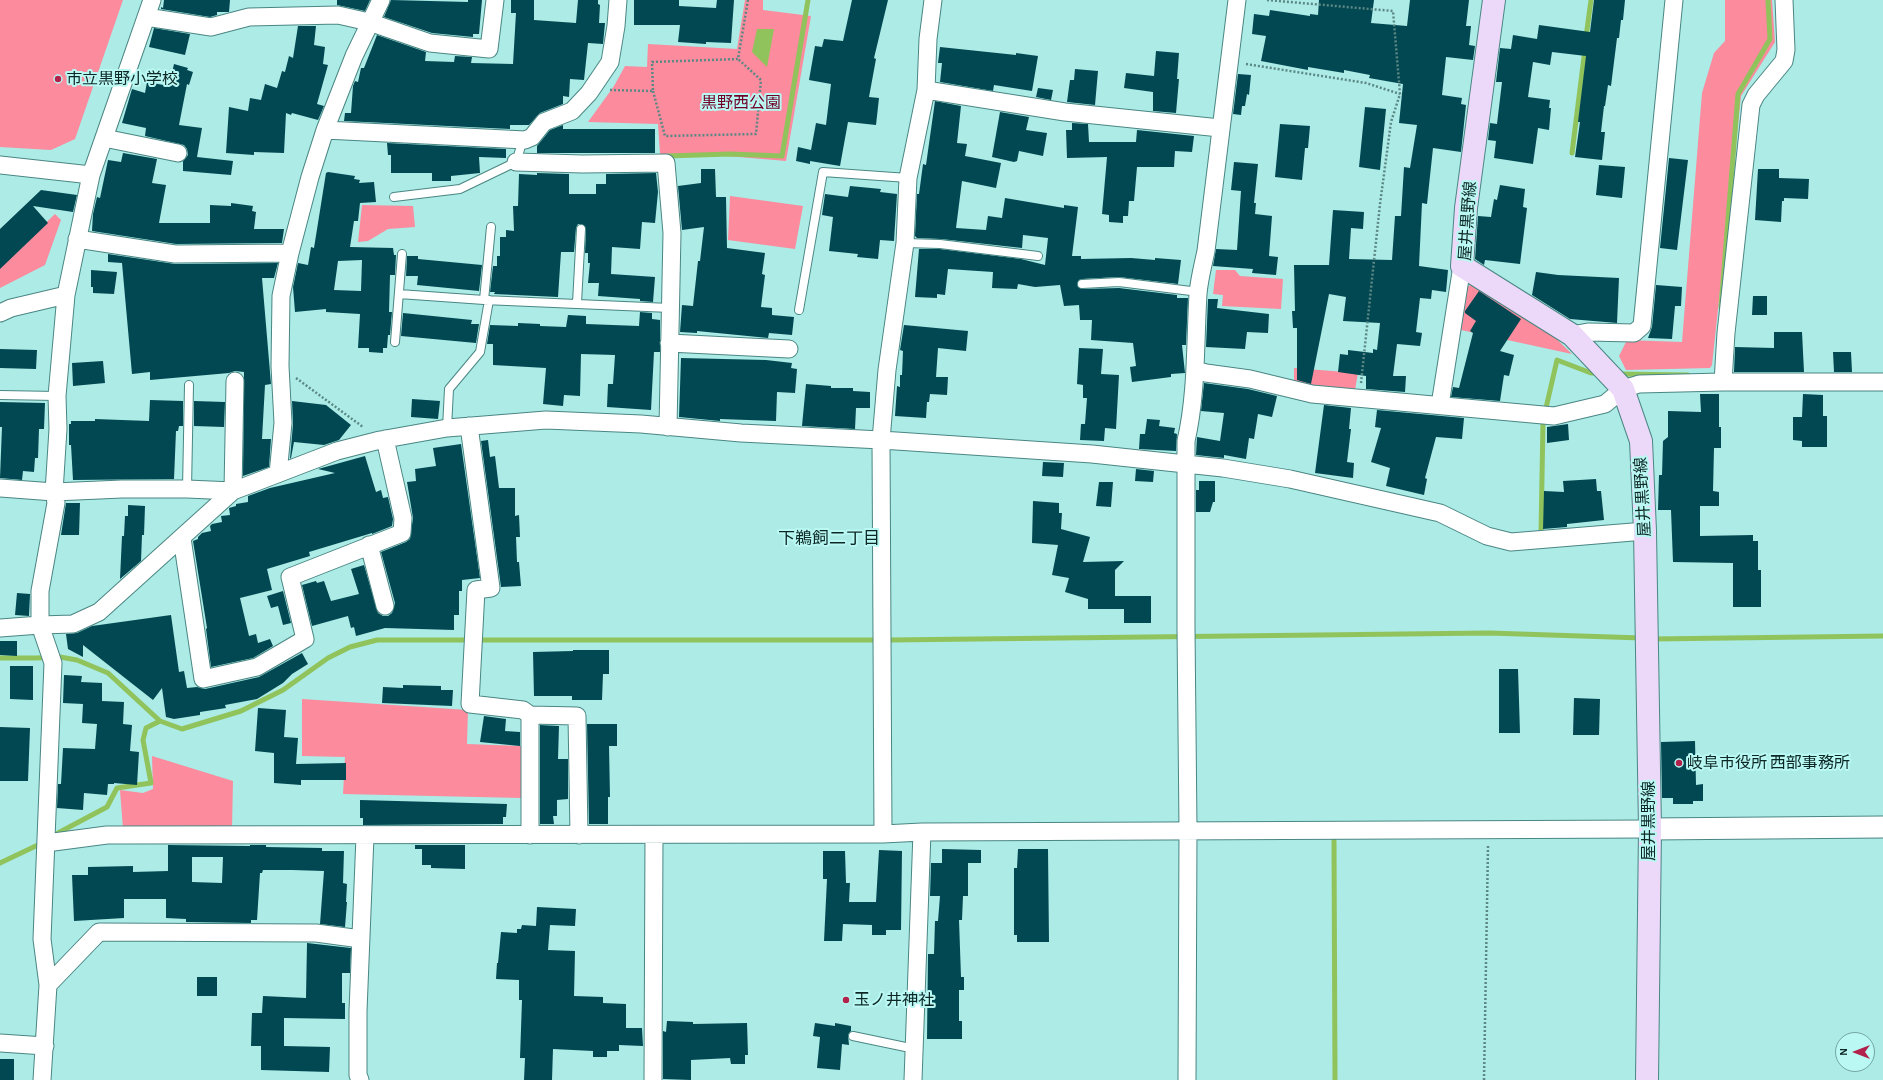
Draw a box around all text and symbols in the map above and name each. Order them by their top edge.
place label: 市立黒野小学校 [66,69,178,89]
marker: 市立黒野小学校 [53,74,63,84]
park label: 黒野西公園 [701,93,781,113]
street label: 屋井黒野線 [1456,180,1480,262]
street label: 屋井黒野線 [1631,457,1655,537]
district label: 下鵜飼二丁目 [778,529,880,549]
place label: 岐阜市役所 西部事務所 [1687,753,1850,773]
marker: 岐阜市役所 西部事務所 [1674,758,1684,768]
street label: 屋井黒野線 [1639,781,1659,861]
place label: 玉ノ井神社 [854,990,934,1010]
marker: 玉ノ井神社 [841,995,851,1005]
north arrow [1835,1032,1875,1072]
text: N [1838,1048,1849,1056]

